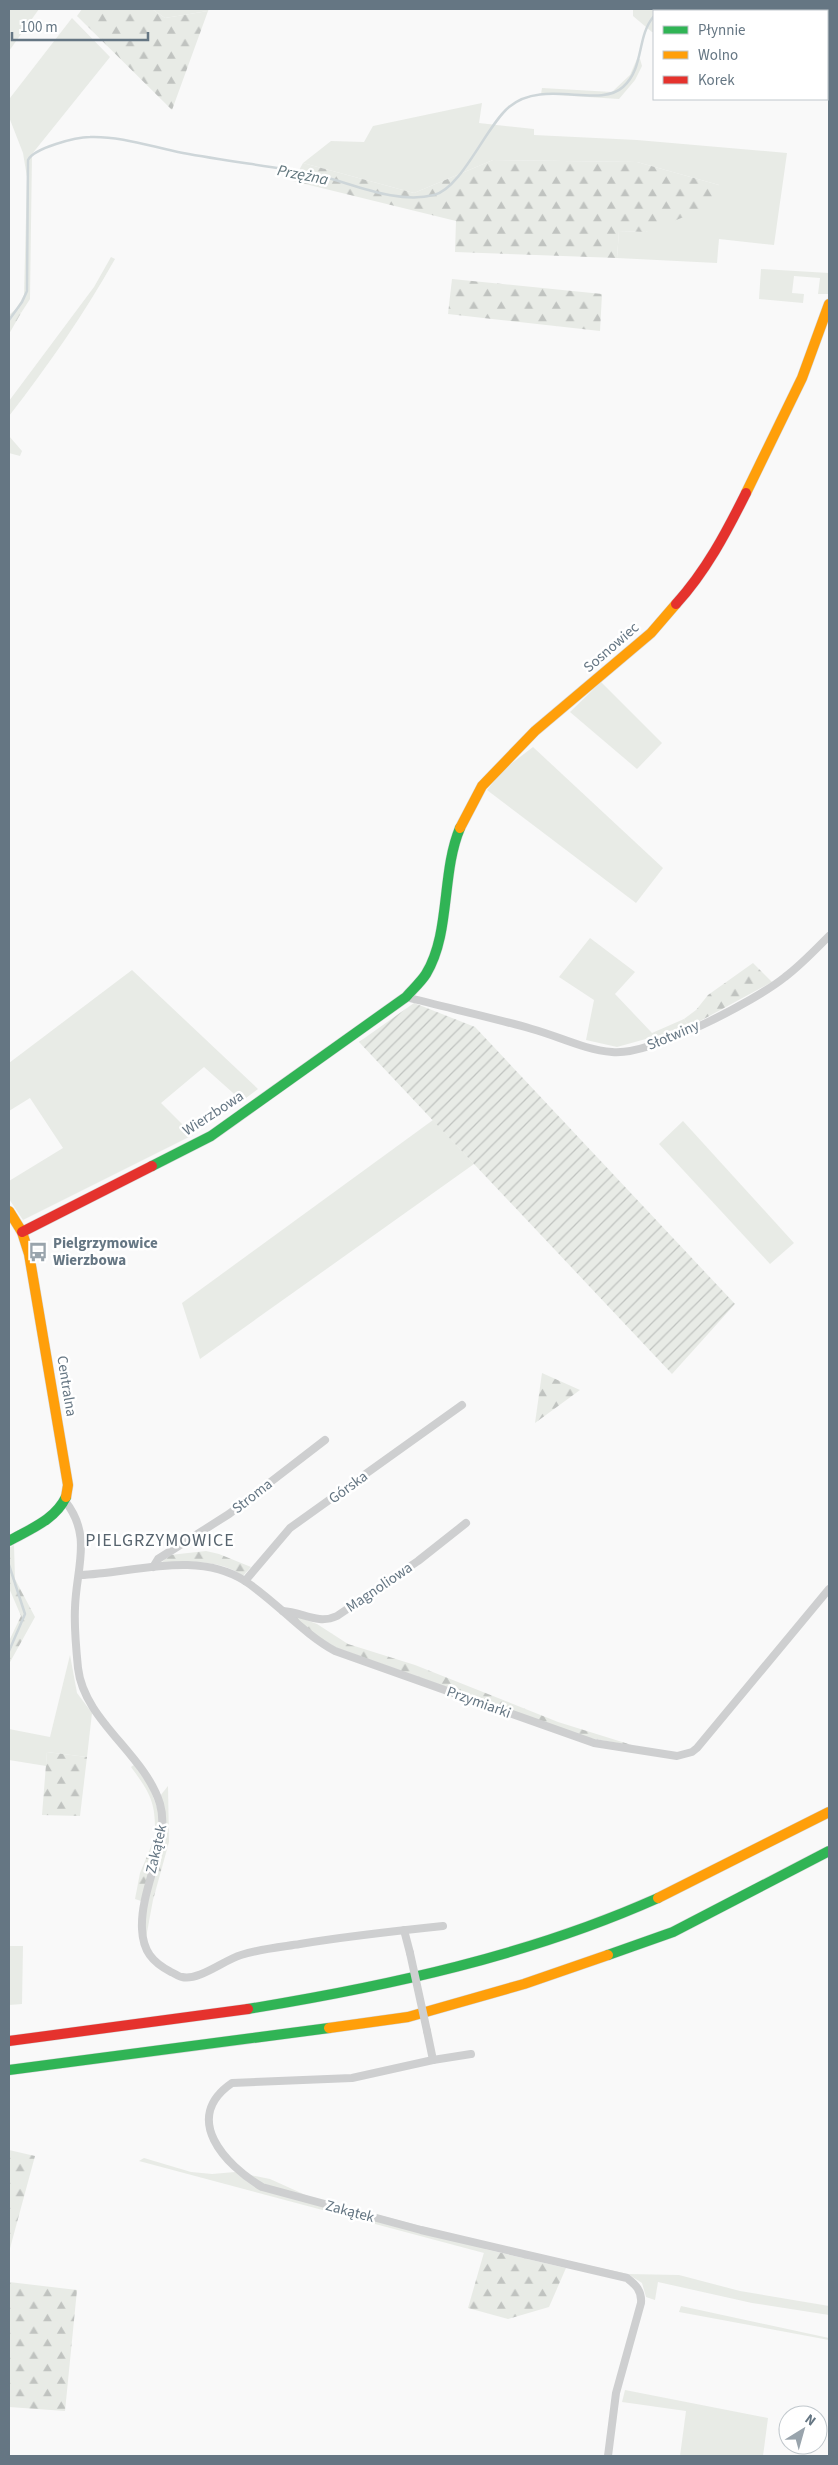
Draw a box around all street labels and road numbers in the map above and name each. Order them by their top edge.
street label: Sosnowiec [579,617,644,677]
street label: Słotwiny [644,1015,703,1056]
street label: Wierzbowa [179,1086,248,1141]
street label: Centralna [51,1354,82,1418]
street label: Górska [324,1466,372,1509]
street label: Stroma [228,1474,277,1519]
street label: Magnoliowa [342,1557,417,1617]
street label: Przymiarki [444,1681,514,1724]
street label: Zakątek [141,1822,172,1876]
street label: Zakątek [323,2195,377,2228]

